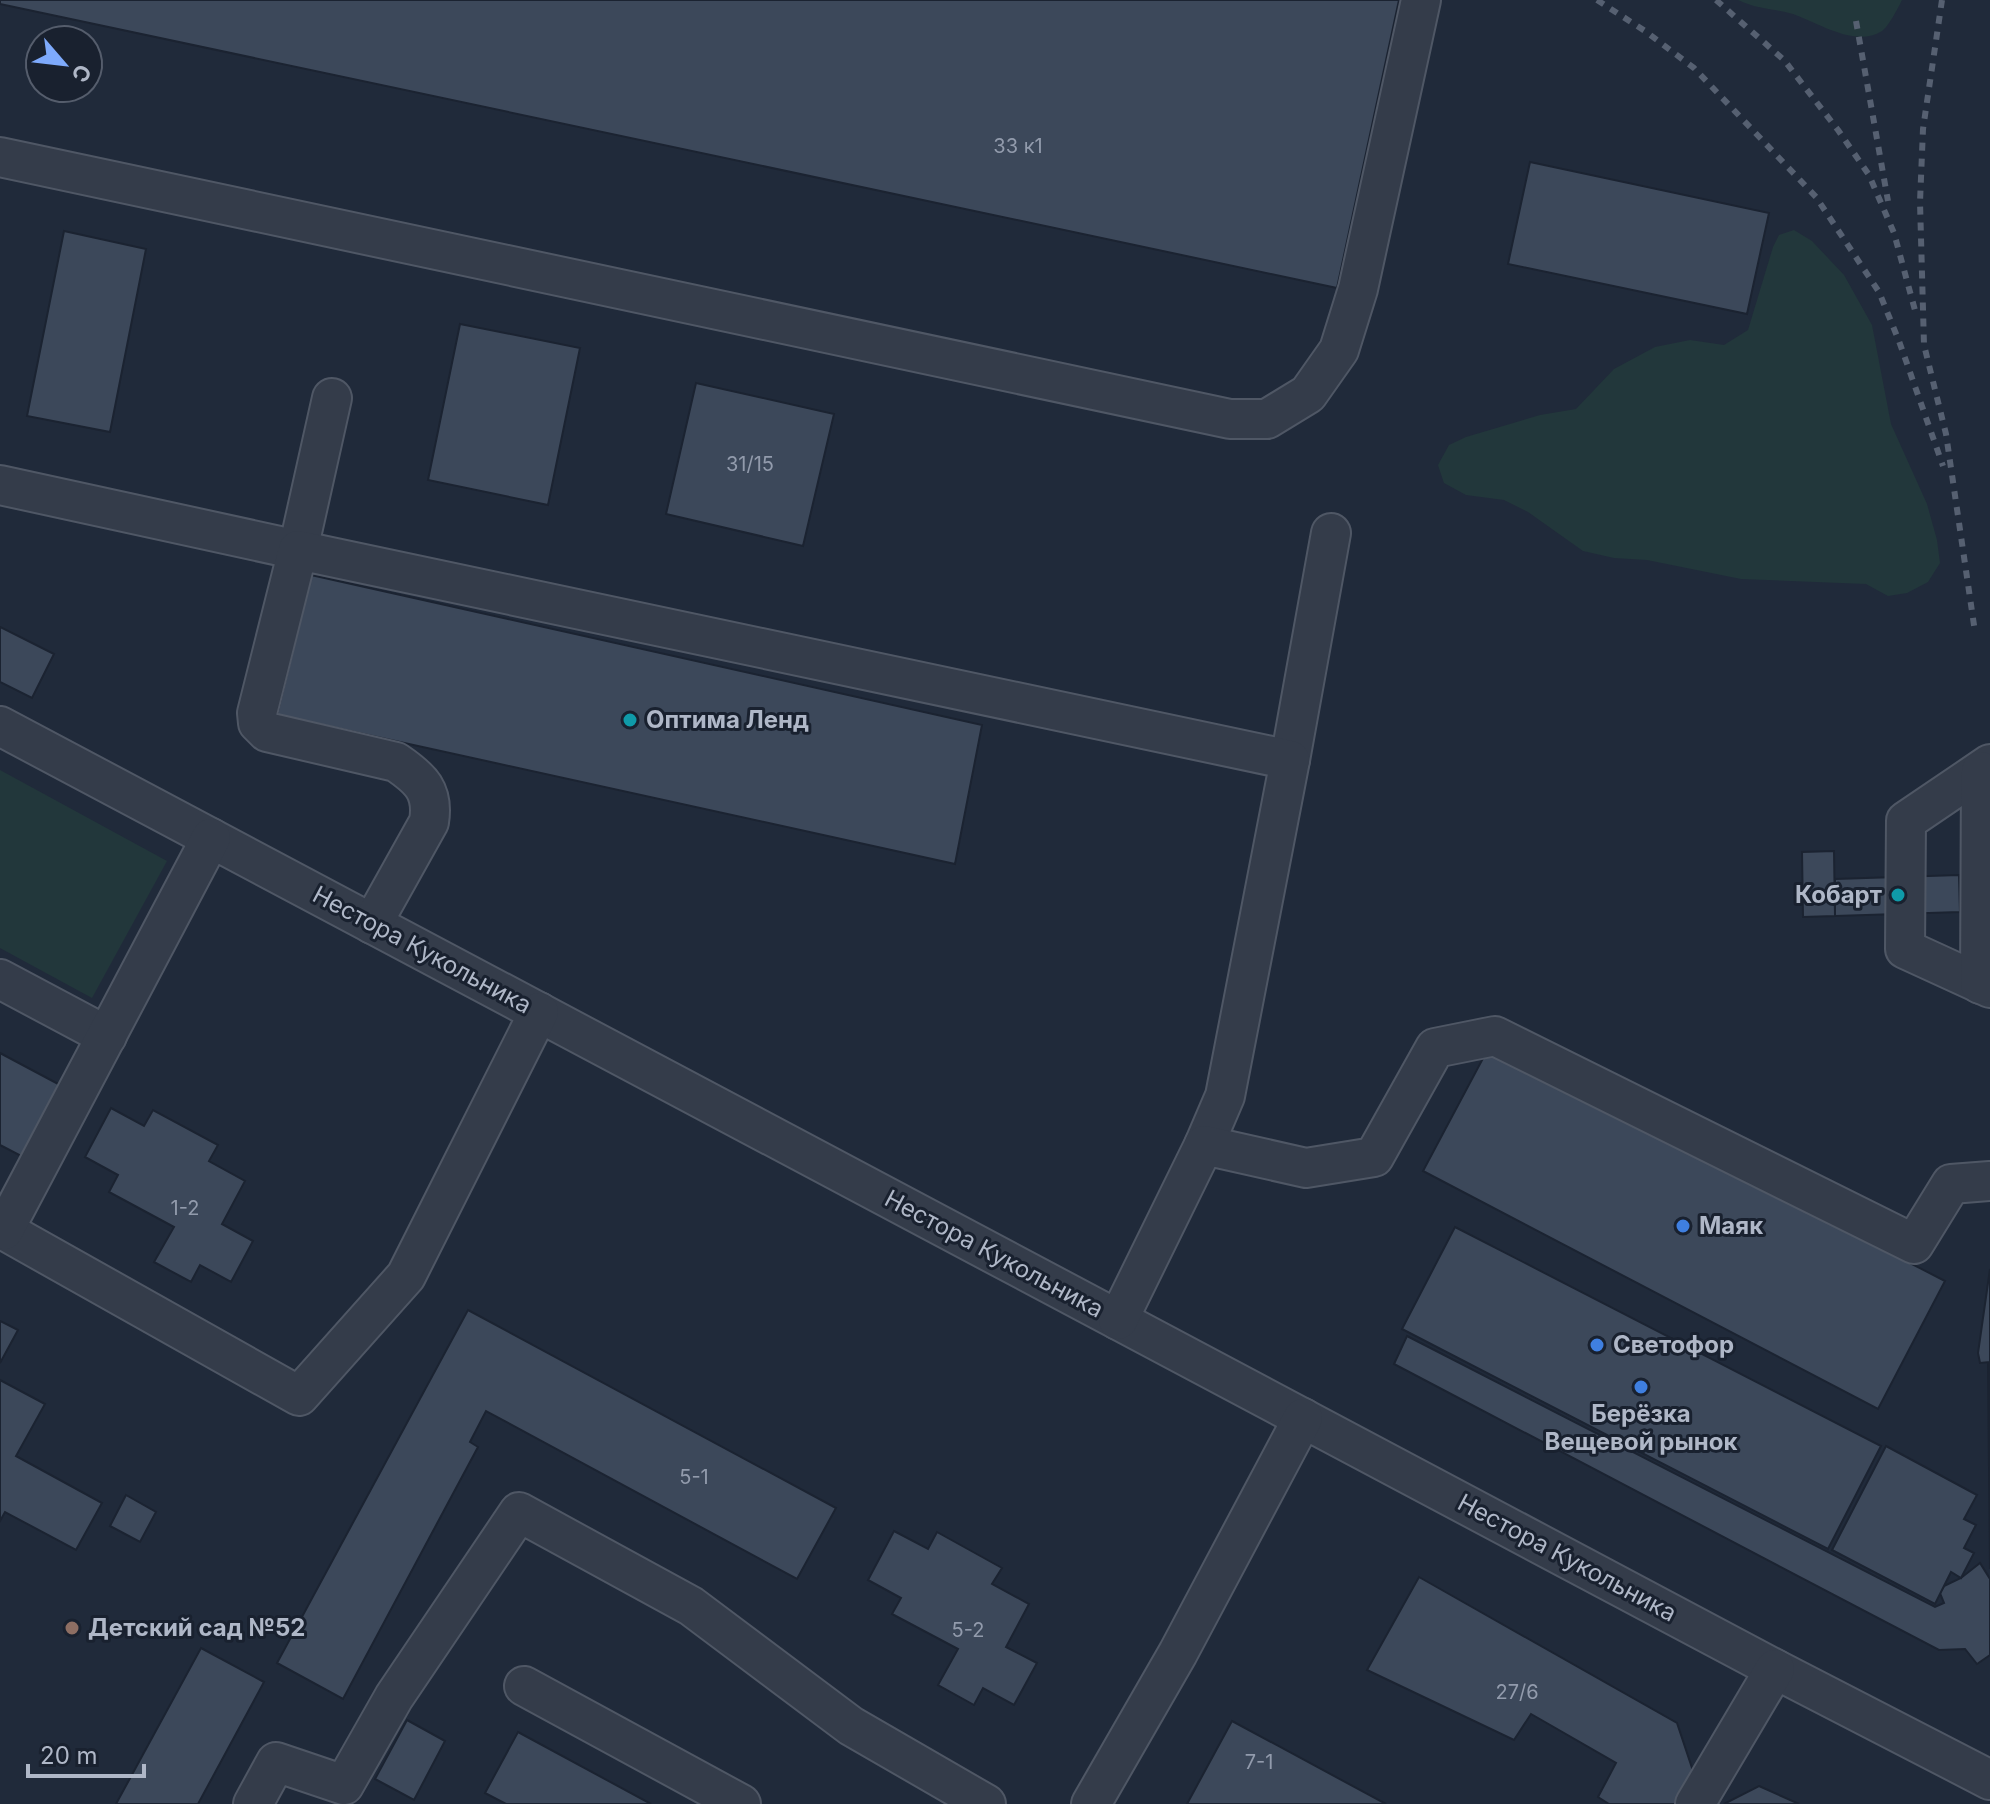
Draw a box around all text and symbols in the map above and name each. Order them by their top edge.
north arrow [24,24,104,104]
text: С [66,60,97,87]
house number: 33 к1 [993,134,1043,158]
house number: 31/15 [726,452,774,476]
place label: Оптима Ленд [646,705,809,734]
marker: Оптима Ленд [621,711,639,729]
street label: Нестора Кукольника [308,880,537,1020]
place label: Кобарт [1795,880,1882,909]
marker: Кобарт [1889,886,1907,904]
street label: Нестора Кукольника [880,1184,1109,1324]
house number: 1-2 [171,1196,199,1220]
place label: Маяк [1699,1211,1763,1240]
marker: Маяк [1674,1217,1692,1235]
place label: Светофор [1613,1330,1734,1359]
marker: Светофор [1588,1336,1606,1354]
marker: Берёзка Вещевой рынок [1632,1378,1650,1396]
place label: Берёзка Вещевой рынок [1545,1399,1737,1456]
house number: 5-1 [679,1465,709,1489]
street label: Нестора Кукольника [1453,1488,1682,1628]
place label: Детский сад №52 [88,1613,305,1642]
house number: 5-2 [952,1618,984,1642]
marker: Детский сад №52 [63,1619,81,1637]
house number: 27/6 [1495,1680,1539,1704]
scale bar [28,1728,144,1778]
text: 20 m [40,1741,98,1770]
house number: 7-1 [1245,1750,1273,1774]

